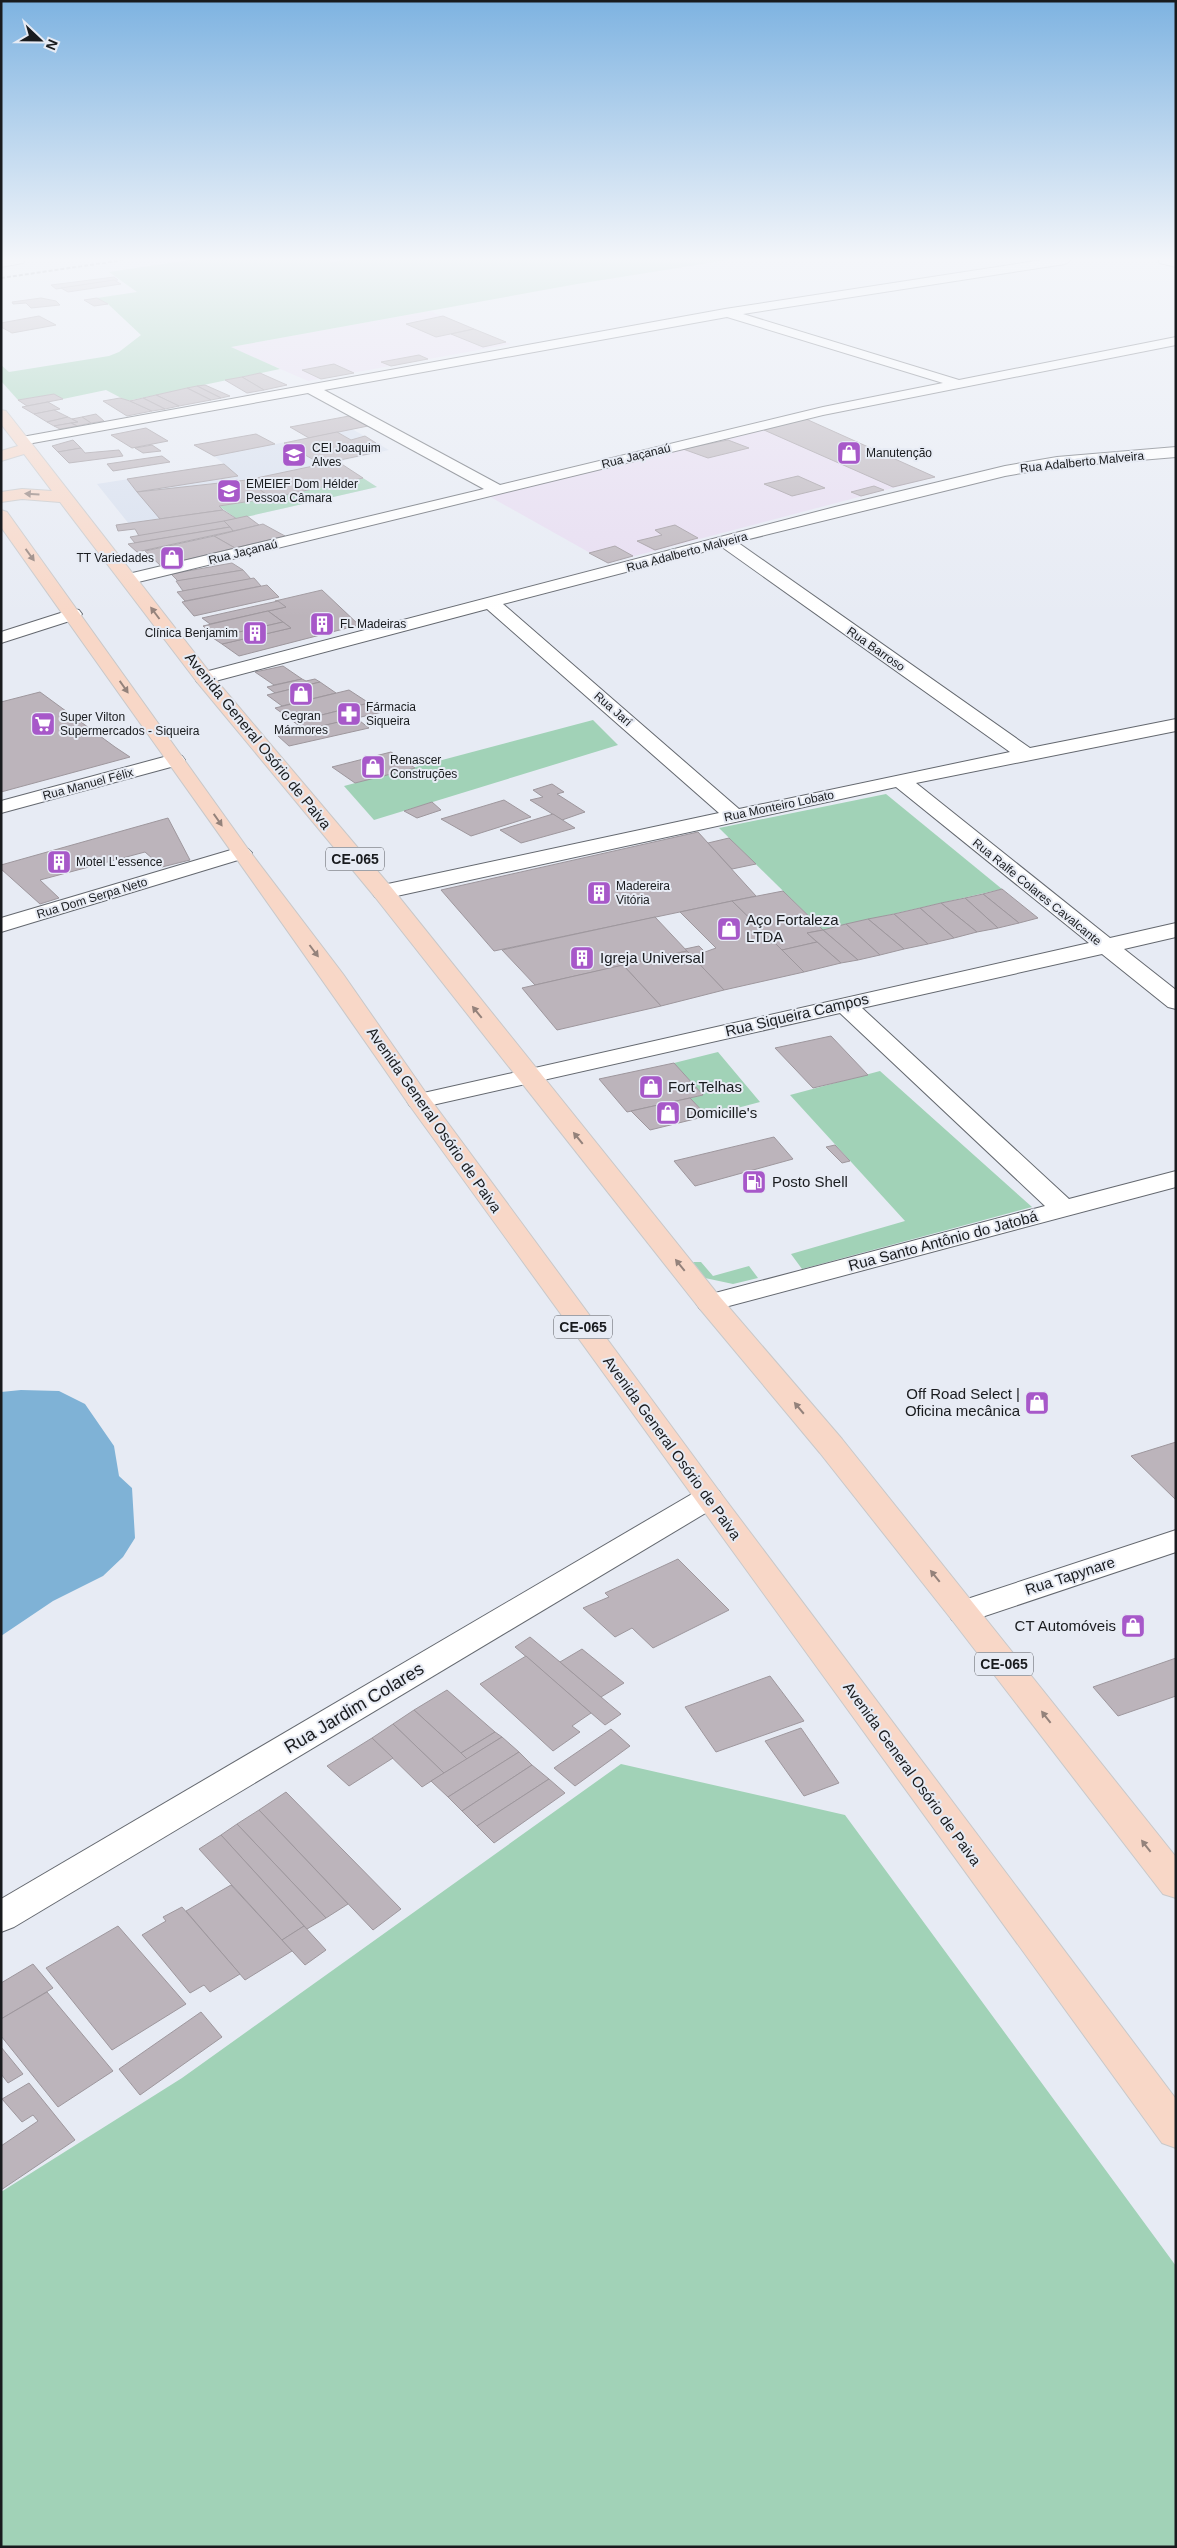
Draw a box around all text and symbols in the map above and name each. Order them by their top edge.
north arrow [15,15,65,65]
text: N [43,37,61,53]
shop icon: Manutenção [836,440,862,466]
place label: CEI Joaquim Alves [312,441,381,469]
street label: Rua Jaçanaú [600,441,672,471]
school or university icon: CEI Joaquim Alves [281,442,307,468]
place label: Manutenção [866,446,932,460]
street label: Rua Adalberto Malveira [1019,448,1145,475]
place label: EMEIEF Dom Hélder Pessoa Câmara [246,477,358,505]
school or university icon: EMEIEF Dom Hélder Pessoa Câmara [216,478,242,504]
one-way arrow [24,490,40,498]
street label: Rua Adalberto Malveira [625,529,749,575]
street label: Rua Jaçanaú [207,537,279,567]
shop icon: TT Variedades [159,545,185,571]
one-way arrow [25,548,35,562]
place label: TT Variedades [76,551,154,565]
one-way arrow [150,606,160,620]
building icon: FL Madeiras [309,611,335,637]
place label: FL Madeiras [340,617,406,631]
building icon: Clínica Benjamim [242,620,268,646]
street label: Rua Barroso [844,624,908,674]
place label: Clínica Benjamim [145,626,238,640]
street label: Avenida General Osório de Paiva [182,649,335,833]
one-way arrow [119,680,129,694]
shop icon: Cegran Mármores [288,681,314,707]
street label: Rua Jarí [591,689,635,730]
place label: Fármacia Siqueira [366,700,416,728]
pharmacy icon: Fármacia Siqueira [336,701,362,727]
place label: Cegran Mármores [274,709,328,737]
place label: Super Vilton Supermercados - Siqueira [60,710,200,738]
supermarket icon: Super Vilton Supermercados - Siqueira [30,711,56,737]
place label: Renascer Construções [390,753,457,781]
shop icon: Renascer Construções [360,754,386,780]
street label: Rua Manuel Félix [41,765,135,803]
street label: Rua Monteiro Lobato [723,787,836,824]
one-way arrow [213,813,223,827]
street label: Rua Ralfe Colares Cavalcante [970,836,1104,948]
road number: CE-065 [326,848,384,871]
building icon: Motel L'essence [46,849,72,875]
place label: Motel L'essence [76,855,163,869]
street label: Rua Dom Serpa Neto [35,874,149,921]
place label: Madereira Vitória [616,879,670,907]
building icon: Madereira Vitória [586,880,612,906]
place label: Aço Fortaleza LTDA [746,911,839,945]
shop icon: Aço Fortaleza LTDA [716,916,742,942]
one-way arrow [309,944,319,958]
building icon: Igreja Universal [569,945,595,971]
place label: Igreja Universal [600,949,704,966]
street label: Rua Siqueira Campos [723,990,870,1039]
one-way arrow [471,1005,482,1018]
street label: Avenida General Osório de Paiva [364,1024,506,1216]
shop icon: Fort Telhas [638,1074,664,1100]
place label: Fort Telhas [668,1078,742,1095]
shop icon: Domicille's [655,1100,681,1126]
place label: Domicille's [686,1104,757,1121]
one-way arrow [573,1132,584,1145]
fuel station icon: Posto Shell [741,1169,767,1195]
place label: Posto Shell [772,1173,848,1190]
street label: Rua Santo Antônio do Jatobá [846,1207,1040,1274]
one-way arrow [674,1259,685,1272]
road number: CE-065 [554,1315,612,1338]
street label: Avenida General Osório de Paiva [600,1353,745,1543]
place label: Off Road Select | Oficina mecânica [905,1385,1021,1419]
shop icon: Off Road Select | Oficina mecânica [1024,1390,1050,1416]
one-way arrow [793,1403,805,1415]
street label: Rua Tapynare [1023,1553,1117,1598]
one-way arrow [930,1570,941,1583]
shop icon: CT Automóveis [1120,1613,1146,1639]
place label: CT Automóveis [1015,1617,1116,1634]
road number: CE-065 [975,1652,1033,1676]
street label: Rua Jardim Colares [281,1658,427,1758]
street label: Avenida General Osório de Paiva [840,1679,985,1869]
one-way arrow [1041,1710,1051,1724]
one-way arrow [1140,1840,1151,1853]

